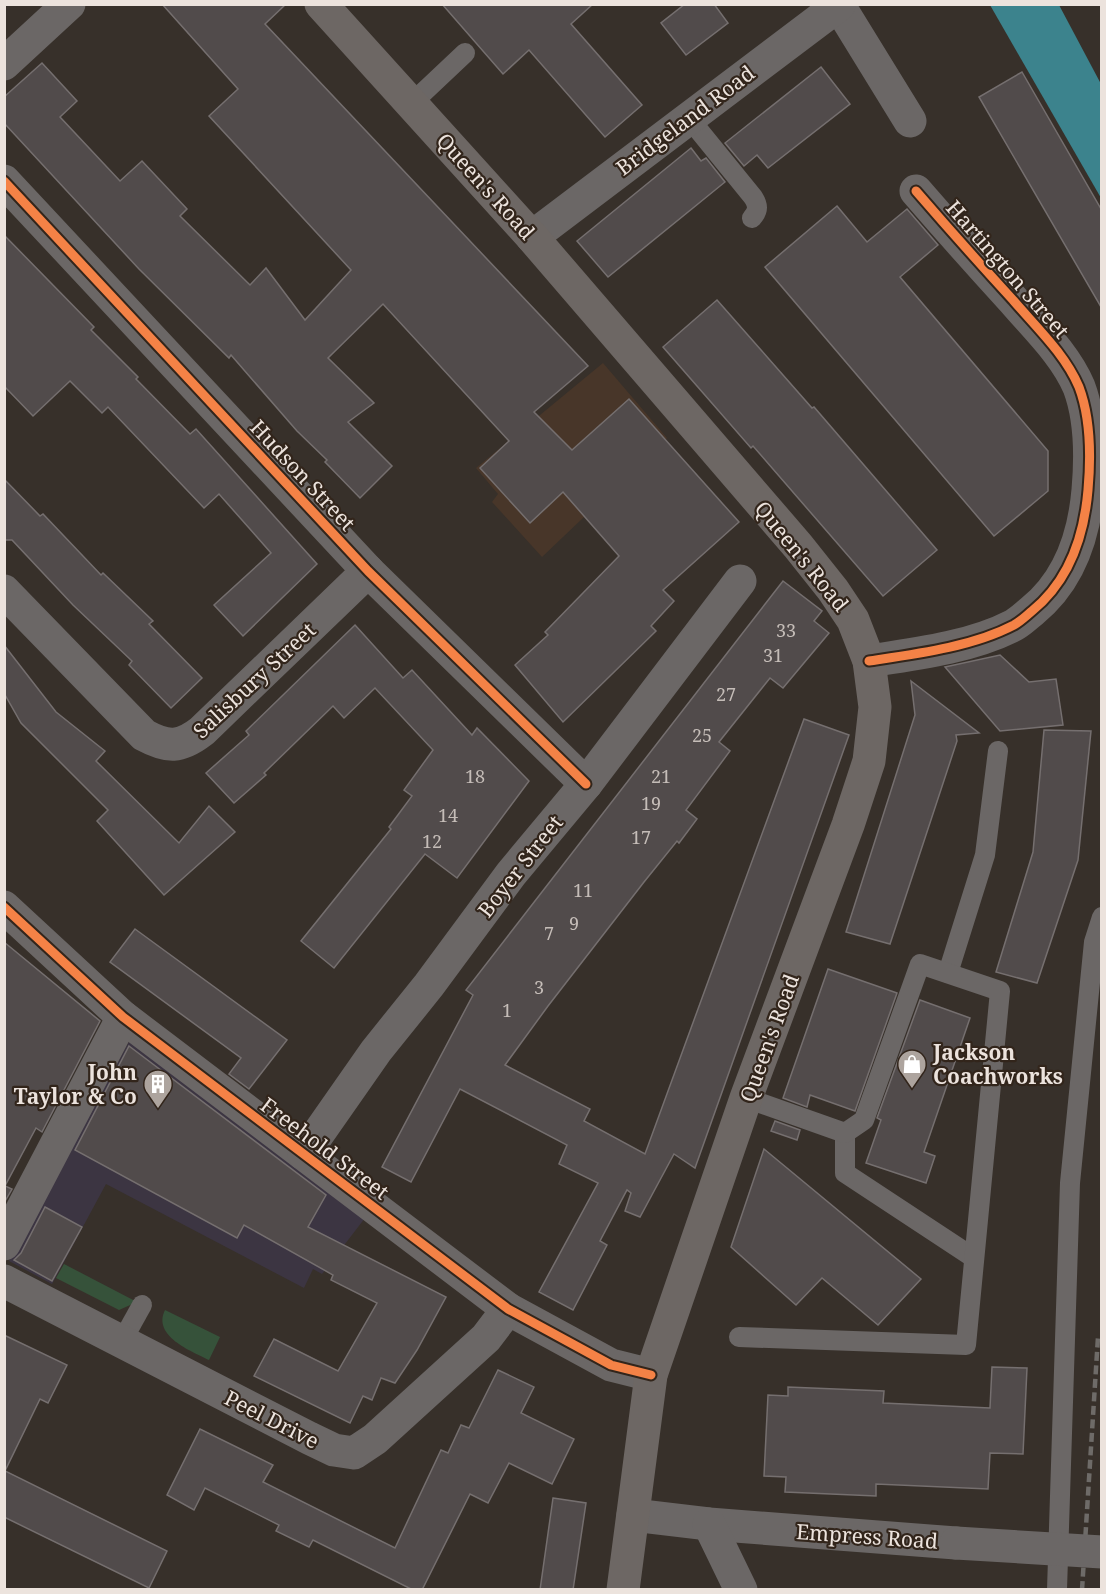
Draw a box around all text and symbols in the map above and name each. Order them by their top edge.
street label: Bridgeland Road [610,59,760,181]
street label: Queen's Road [431,127,541,245]
street label: Hartington Street [940,194,1076,344]
street label: Hudson Street [244,414,362,536]
street label: Queen's Road [749,495,855,617]
street label: Salisbury Street [187,616,321,744]
house number: 33 [776,618,796,642]
house number: 31 [763,643,783,667]
house number: 27 [716,682,736,706]
house number: 25 [692,723,712,747]
house number: 18 [465,764,485,788]
house number: 21 [651,764,671,788]
house number: 19 [641,791,661,815]
house number: 14 [438,803,458,827]
street label: Boyer Street [471,809,569,923]
house number: 17 [631,825,651,849]
house number: 12 [422,829,442,853]
house number: 11 [573,878,593,902]
house number: 9 [569,911,579,935]
house number: 7 [544,921,554,945]
street label: Queen's Road [733,970,805,1106]
house number: 3 [534,975,544,999]
house number: 1 [502,998,512,1022]
place label: Jackson Coachworks [932,1038,1063,1090]
shop icon: Jackson Coachworks [896,1048,928,1090]
place label: John Taylor & Co [14,1058,137,1110]
building icon: John Taylor & Co [142,1068,174,1110]
street label: Freehold Street [255,1091,395,1205]
street label: Peel Drive [220,1383,324,1455]
street label: Empress Road [795,1517,939,1555]

